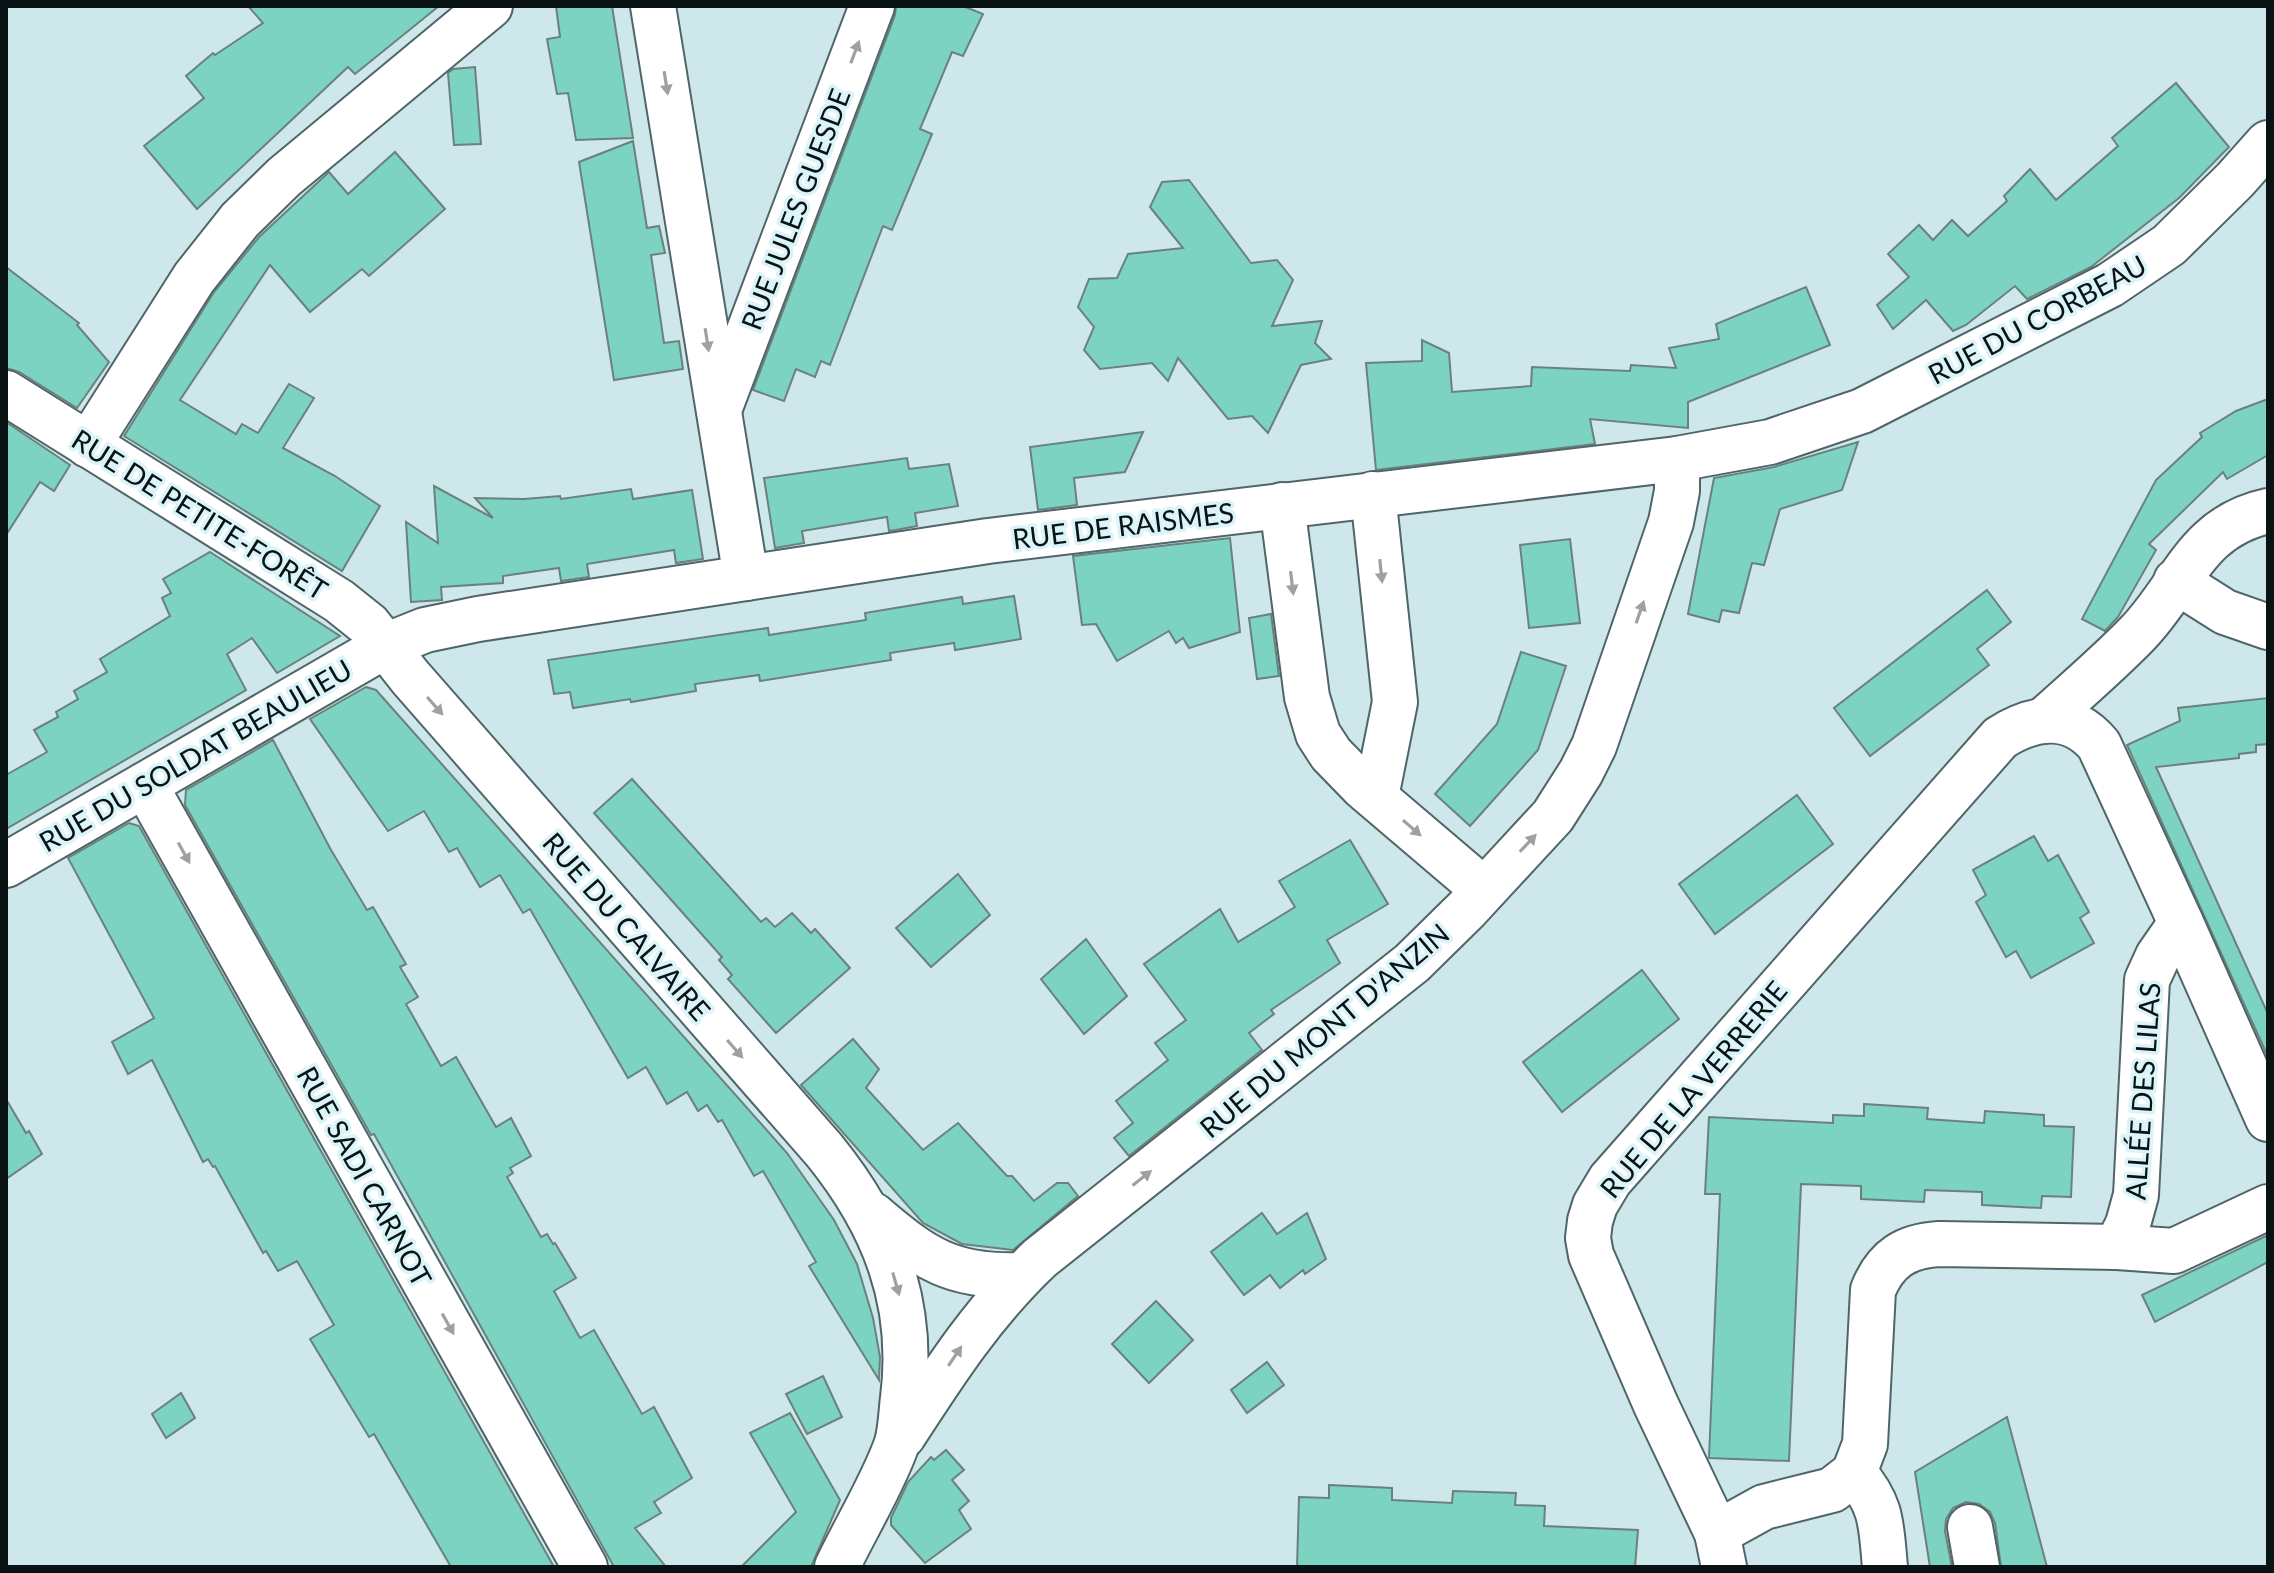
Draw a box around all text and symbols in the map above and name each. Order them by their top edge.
one-way arrow [849,39,862,63]
one-way arrow [660,71,672,96]
street label: RUE JULES GUESDE [733,84,857,334]
street label: RUE DU CORBEAU [1922,247,2152,391]
one-way arrow [701,328,713,353]
street label: RUE DE PETITE-FORÊT [66,421,334,607]
street label: RUE DE RAISMES [1010,495,1236,555]
one-way arrow [1375,559,1388,584]
one-way arrow [1286,570,1299,595]
one-way arrow [1635,599,1647,623]
street label: RUE DU SOLDAT BEAULIEU [33,651,357,859]
one-way arrow [426,696,443,716]
one-way arrow [1402,819,1422,836]
street label: RUE DU CALVAIRE [536,825,718,1027]
one-way arrow [1519,833,1537,852]
one-way arrow [177,842,191,864]
street label: RUE DU MONT D'ANZIN [1192,916,1456,1144]
street label: RUE DE LA VERRERIE [1592,974,1794,1204]
street label: ALLÉE DES LILAS [2117,981,2167,1201]
one-way arrow [726,1040,744,1059]
street label: RUE SADI CARNOT [290,1060,440,1292]
one-way arrow [1132,1170,1152,1186]
one-way arrow [890,1273,903,1297]
one-way arrow [441,1312,455,1335]
one-way arrow [947,1346,962,1367]

